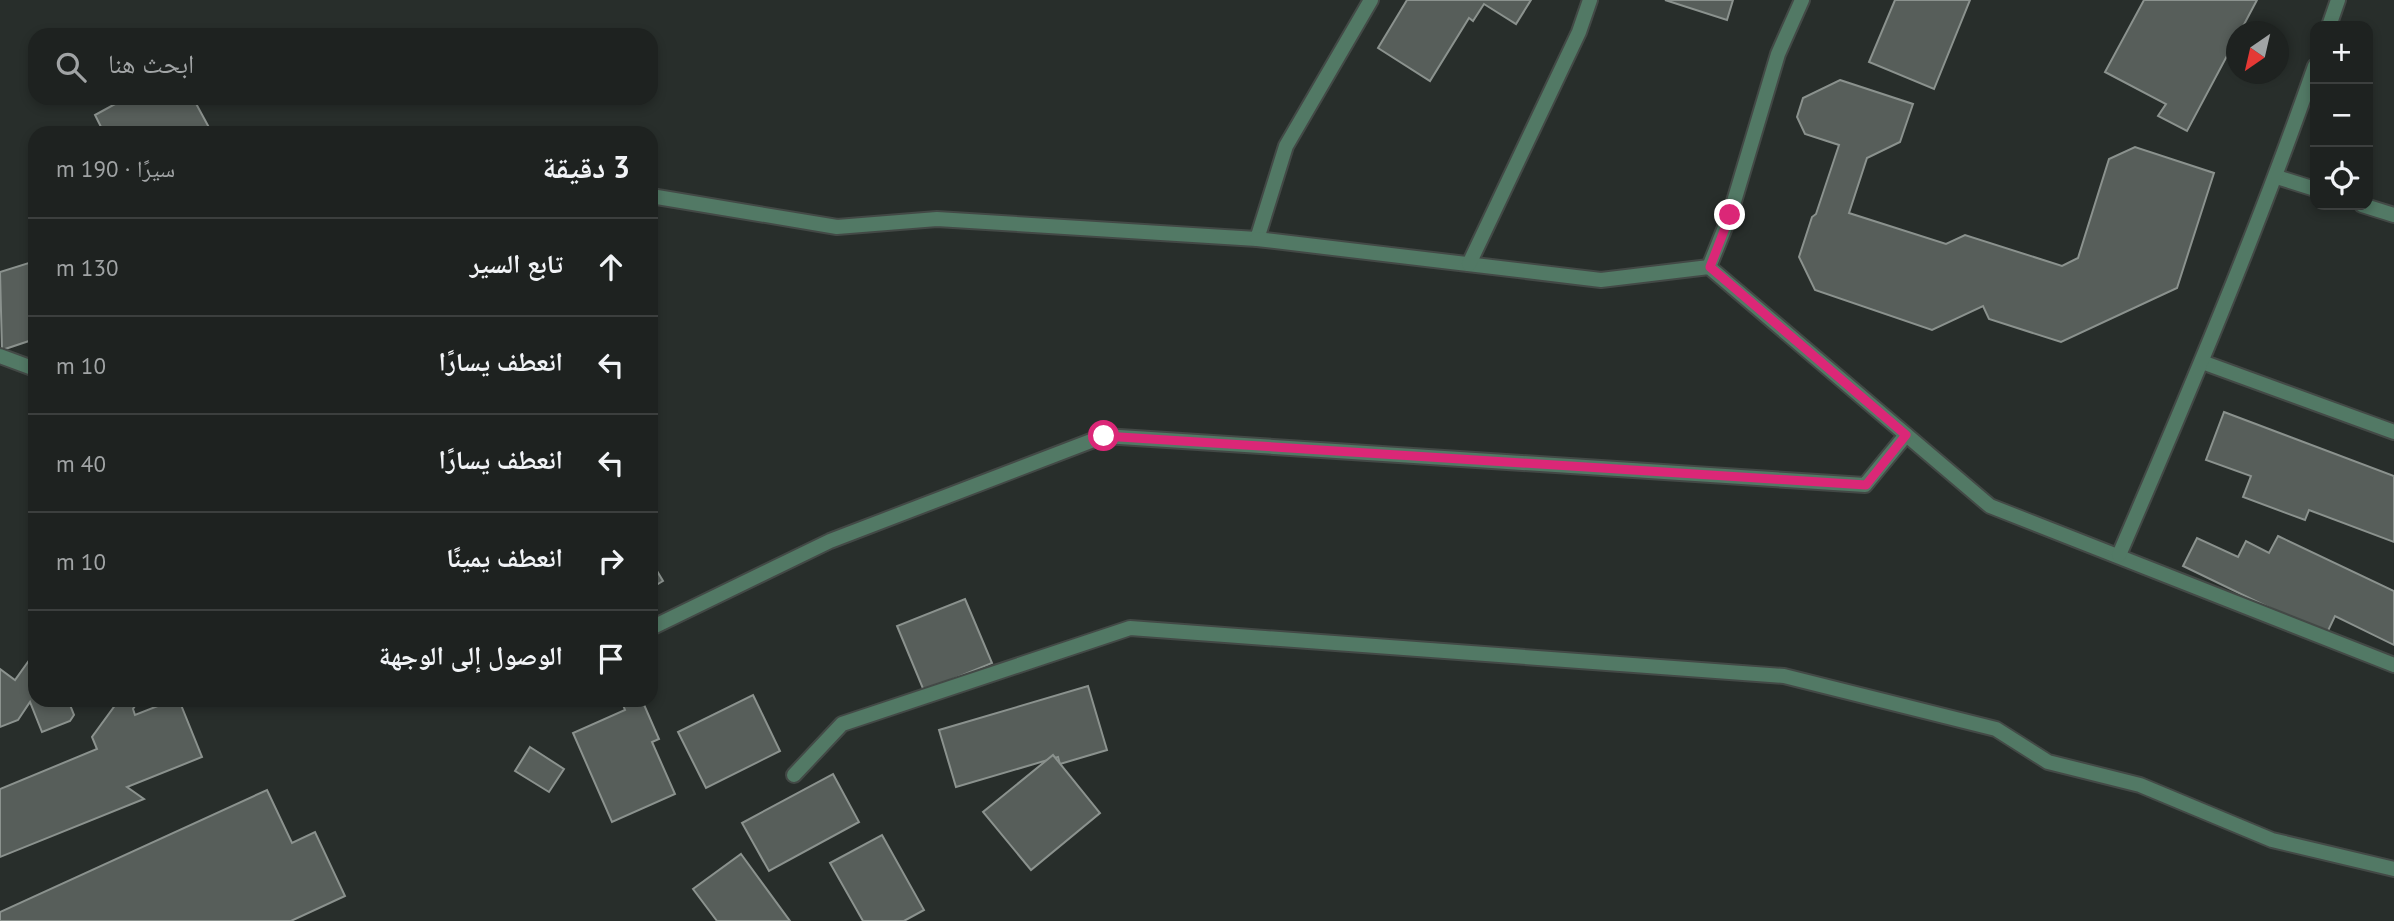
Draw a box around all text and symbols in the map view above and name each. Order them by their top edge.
north arrow [2226,21,2289,84]
map controls [2310,21,2373,210]
button: + [2310,21,2373,84]
search box [28,28,658,105]
text: ابحث هنا [108,47,194,80]
icon: search [52,48,90,86]
button: − [2310,84,2373,147]
text: 3 دقيقة [542,147,630,186]
button: locate [2310,147,2373,210]
text: سيرًا · 190 m [56,154,175,183]
route end [1714,199,1745,230]
text: تابع السير [470,247,563,280]
icon: ahead [592,248,630,286]
text: 130 m [56,253,118,282]
text: انعطف يسارًا [439,345,563,378]
icon: left [592,346,630,384]
text: 10 m [56,351,106,380]
route start [1088,420,1119,451]
text: انعطف يسارًا [439,443,563,476]
icon: left [592,444,630,482]
text: 40 m [56,449,106,478]
text: انعطف يمينًا [446,541,563,574]
icon: right [592,542,630,580]
text: 10 m [56,547,106,576]
text: الوصول إلى الوجهة [379,639,563,672]
icon: arrive [592,640,630,678]

